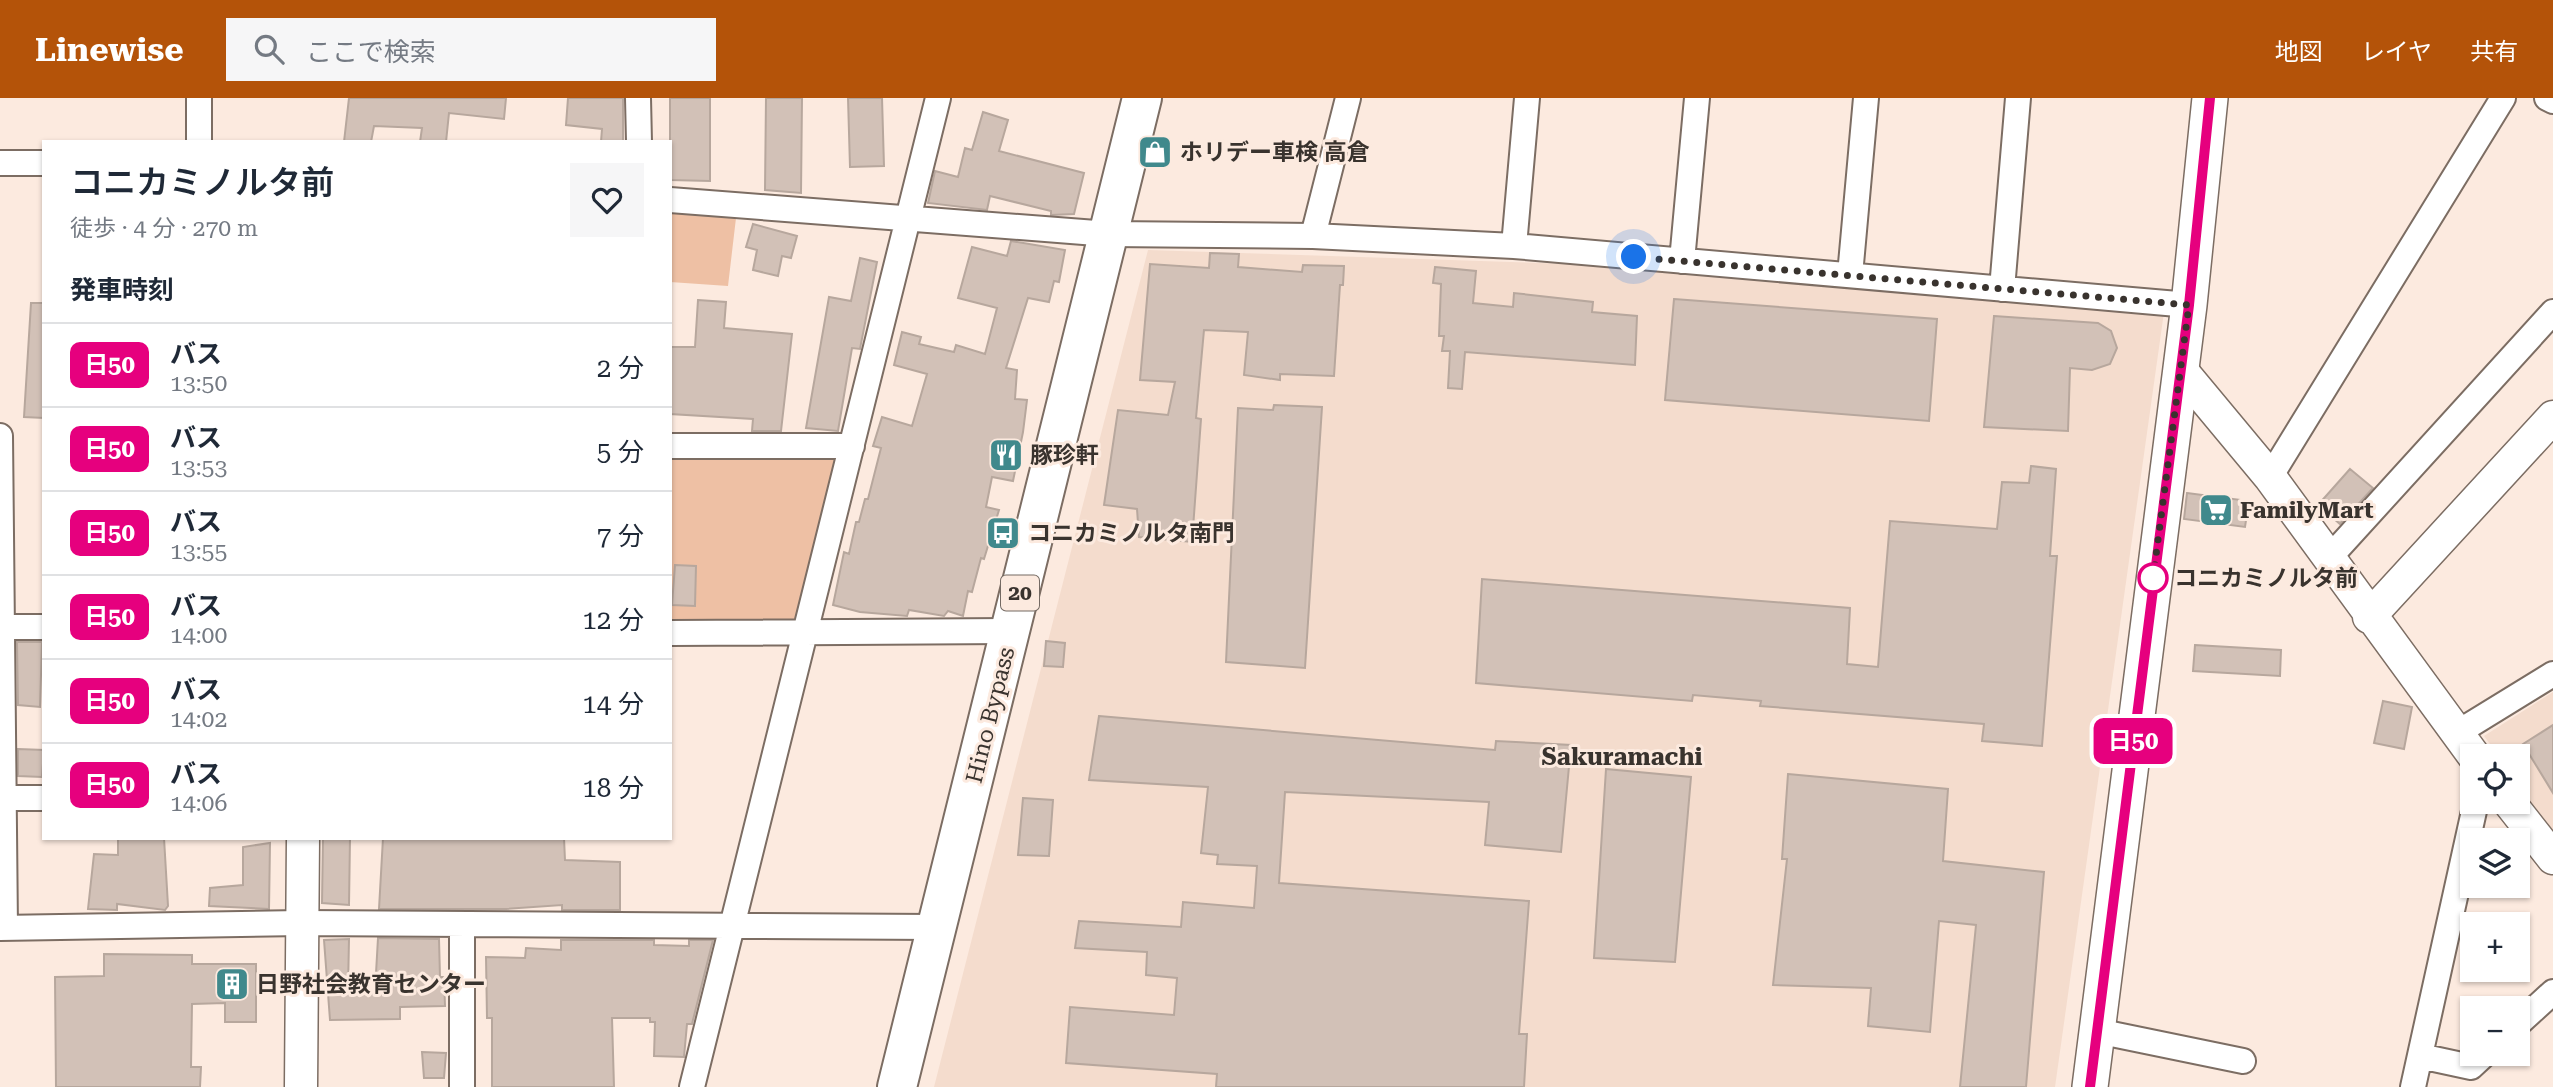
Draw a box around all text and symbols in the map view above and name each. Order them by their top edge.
search box [226,18,716,81]
text: Linewise [35,30,184,69]
icon: search [250,30,288,68]
text: ここで検索 [306,37,436,67]
text: 地図 [2275,38,2323,66]
text: レイヤ [2361,38,2432,66]
text: 共有 [2470,38,2518,66]
shop icon: ホリデー車検 高倉 [1136,133,1174,171]
place label: ホリデー車検 高倉 [1180,139,1370,166]
text: コニカミノルタ前 [70,163,334,202]
button: heart [570,163,644,237]
text: 徒歩 · 4 分 · 270 m [70,215,258,242]
your location [1616,239,1651,274]
text: 発車時刻 [70,275,174,305]
text: バス [170,339,222,369]
text: 日50 [84,351,135,379]
text: 2 分 [597,353,644,383]
text: 13:50 [170,370,227,397]
text: バス [170,423,222,453]
text: 日50 [84,435,135,463]
restaurant icon: 豚珍軒 [987,436,1025,474]
text: 5 分 [597,437,644,467]
place label: 豚珍軒 [1030,442,1099,469]
text: 13:53 [170,454,227,481]
supermarket icon: FamilyMart [2197,491,2235,529]
place label: FamilyMart [2240,497,2374,524]
text: バス [170,507,222,537]
bus stop icon: コニカミノルタ南門 [984,514,1022,552]
text: 日50 [84,519,135,547]
place label: コニカミノルタ南門 [1028,520,1235,547]
text: 7 分 [597,521,644,551]
text: 13:55 [170,538,227,565]
marker: コニカミノルタ前 [2138,563,2168,593]
place label: コニカミノルタ前 [2174,565,2358,592]
road number: 20 [1001,575,1039,610]
text: バス [170,591,222,621]
text: 日50 [84,603,135,631]
text: 12 分 [582,605,644,635]
text: 14:00 [170,622,227,649]
street label: Hino Bypass [961,644,1020,786]
text: バス [170,675,222,705]
text: 日50 [84,687,135,715]
text: 14 分 [582,689,644,719]
text: 14:02 [170,706,227,733]
line badge: 日50 [2093,718,2173,764]
text: 日50 [2108,727,2158,755]
district label: Sakuramachi [1542,743,1702,771]
map controls [2460,744,2530,1066]
button: locate [2460,744,2530,814]
text: バス [170,759,222,789]
text: 日50 [84,771,135,799]
text: 18 分 [582,773,644,803]
text: 14:06 [170,790,227,817]
button: layers [2460,828,2530,898]
button: + [2460,912,2530,982]
building icon: 日野社会教育センター [213,965,251,1003]
place label: 日野社会教育センター [256,971,486,998]
button: − [2460,996,2530,1066]

